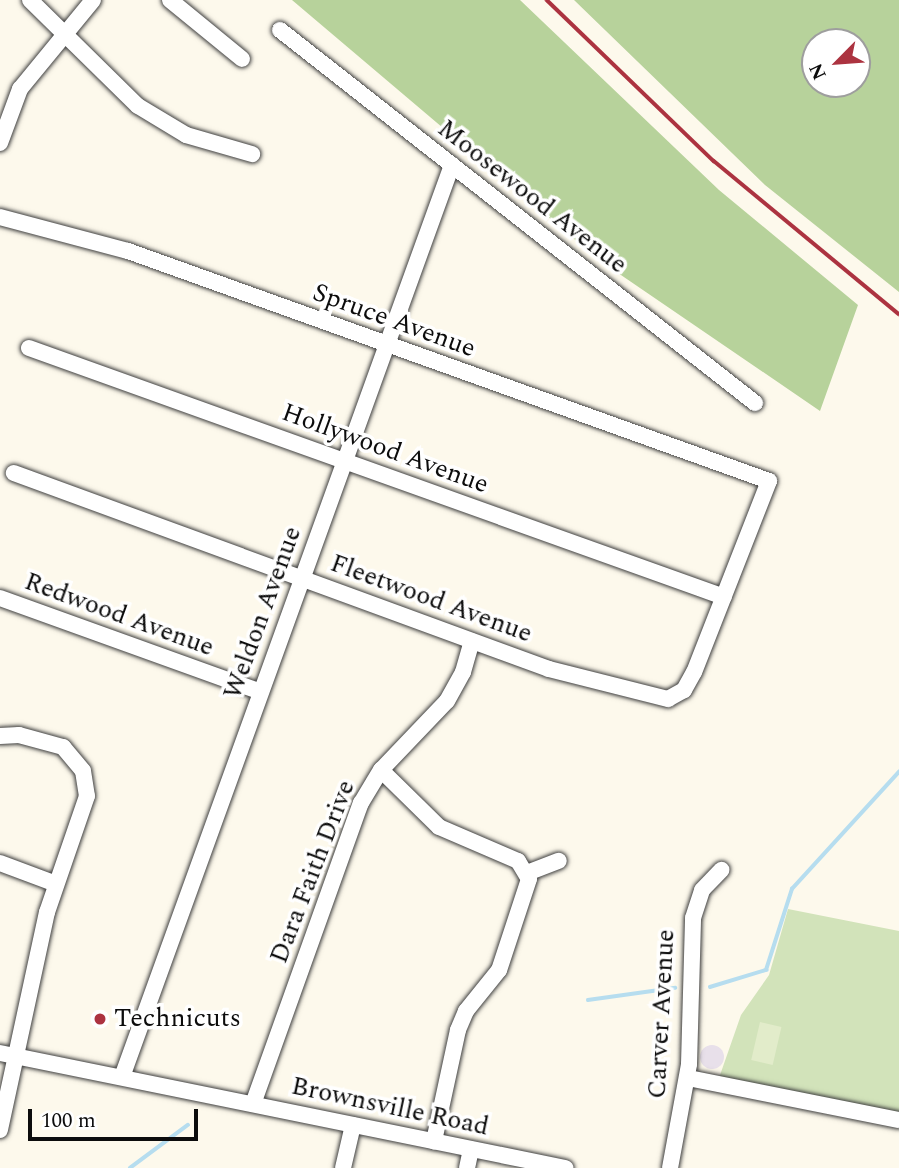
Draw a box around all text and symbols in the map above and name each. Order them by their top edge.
north arrow [801,28,871,98]
text: N [802,58,835,84]
street label: Moosewood Avenue [431,113,633,281]
street label: Spruce Avenue [308,277,480,365]
street label: Hollywood Avenue [277,397,493,501]
street label: Weldon Avenue [217,523,309,703]
street label: Fleetwood Avenue [326,548,536,650]
street label: Redwood Avenue [20,566,218,664]
street label: Dara Faith Drive [264,776,362,968]
street label: Carver Avenue [642,928,682,1100]
place label: Technicuts [114,1003,241,1035]
marker: Technicuts [92,1011,108,1027]
street label: Brownsville Road [288,1071,492,1143]
scale bar [32,1094,201,1138]
text: 100 m [41,1105,96,1137]

